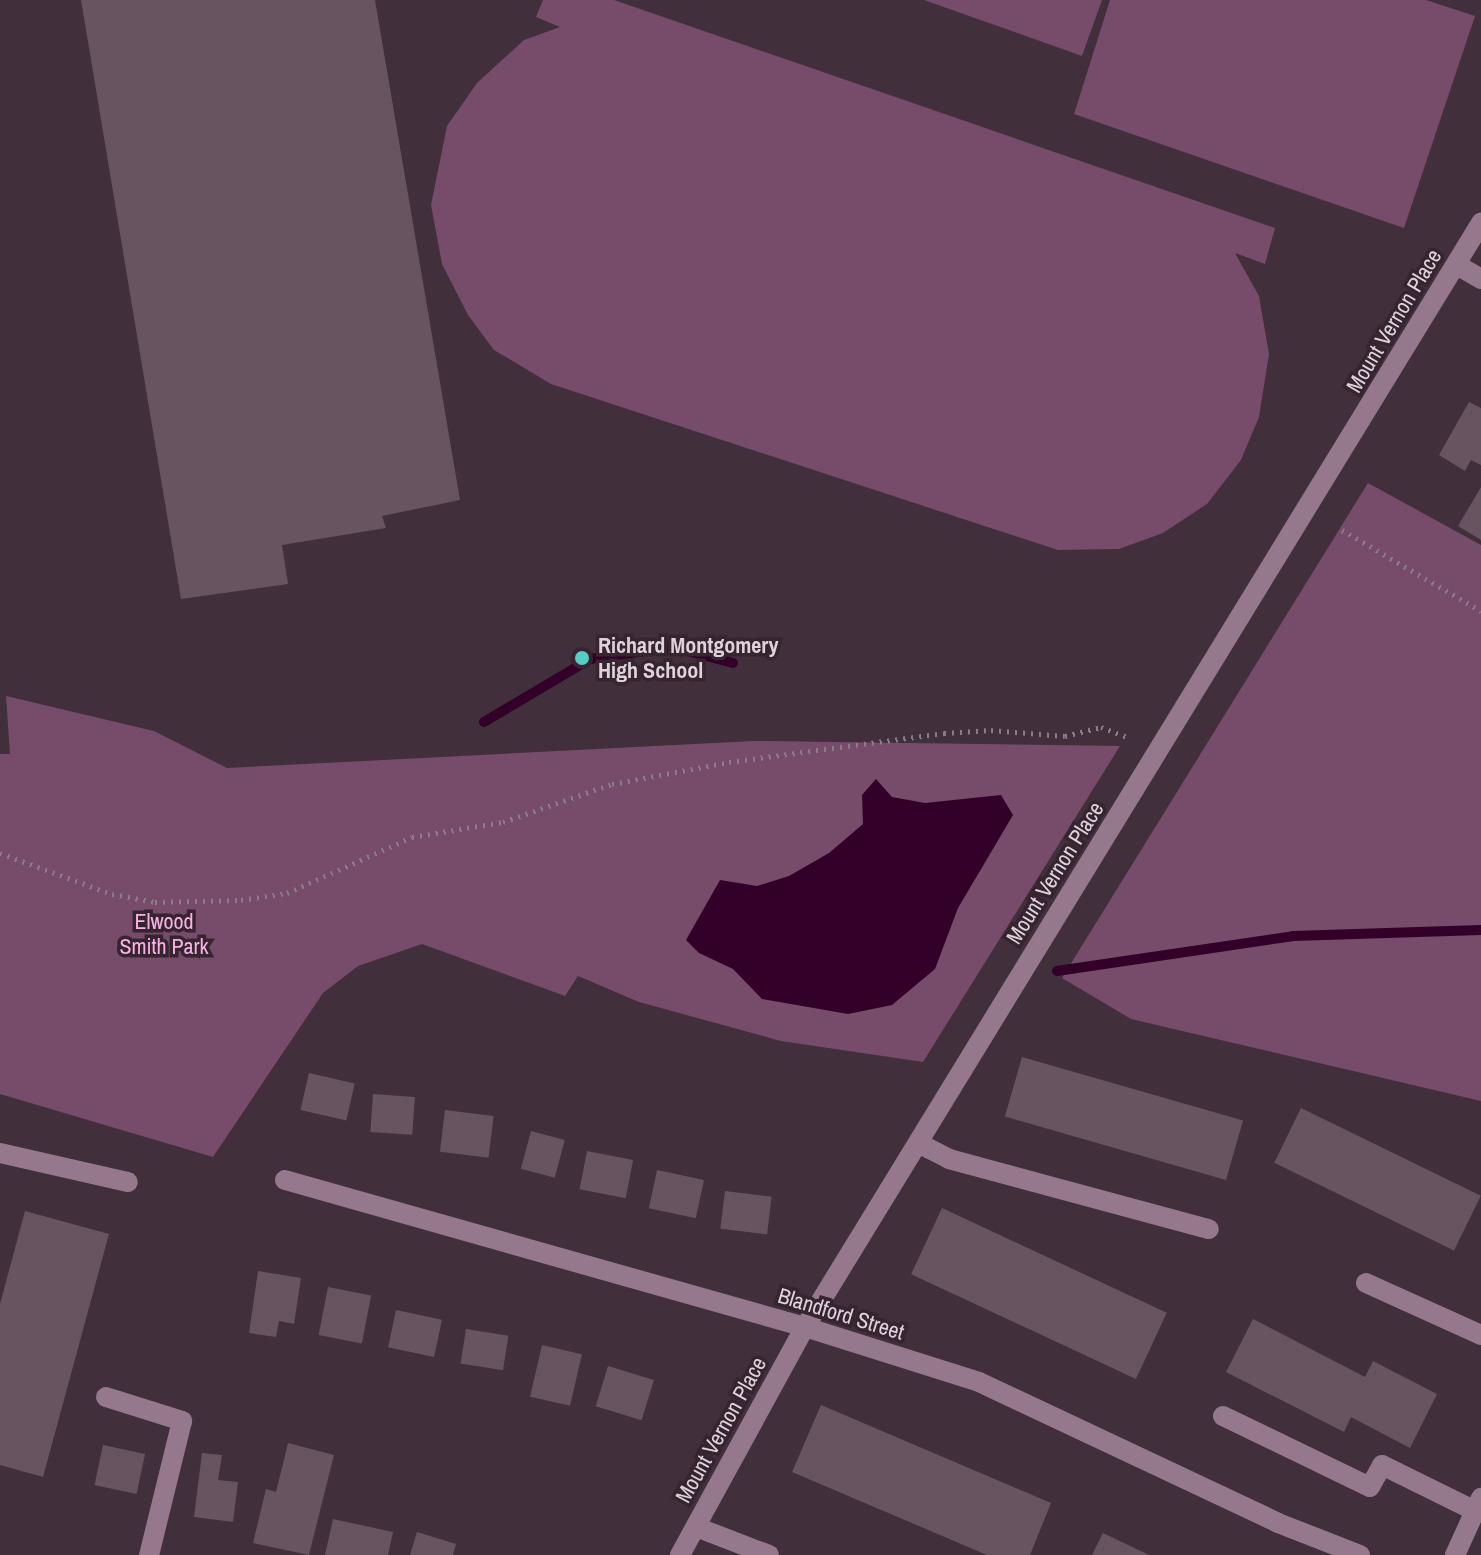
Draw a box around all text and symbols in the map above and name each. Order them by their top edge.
street label: Mount Vernon Place [1341,245,1447,397]
place label: Richard Montgomery High School [598,632,778,684]
marker: Richard Montgomery High School [573,649,591,667]
street label: Mount Vernon Place [1001,797,1109,949]
park label: Elwood Smith Park [119,908,209,960]
street label: Blandford Street [775,1282,907,1346]
street label: Mount Vernon Place [670,1353,772,1507]

